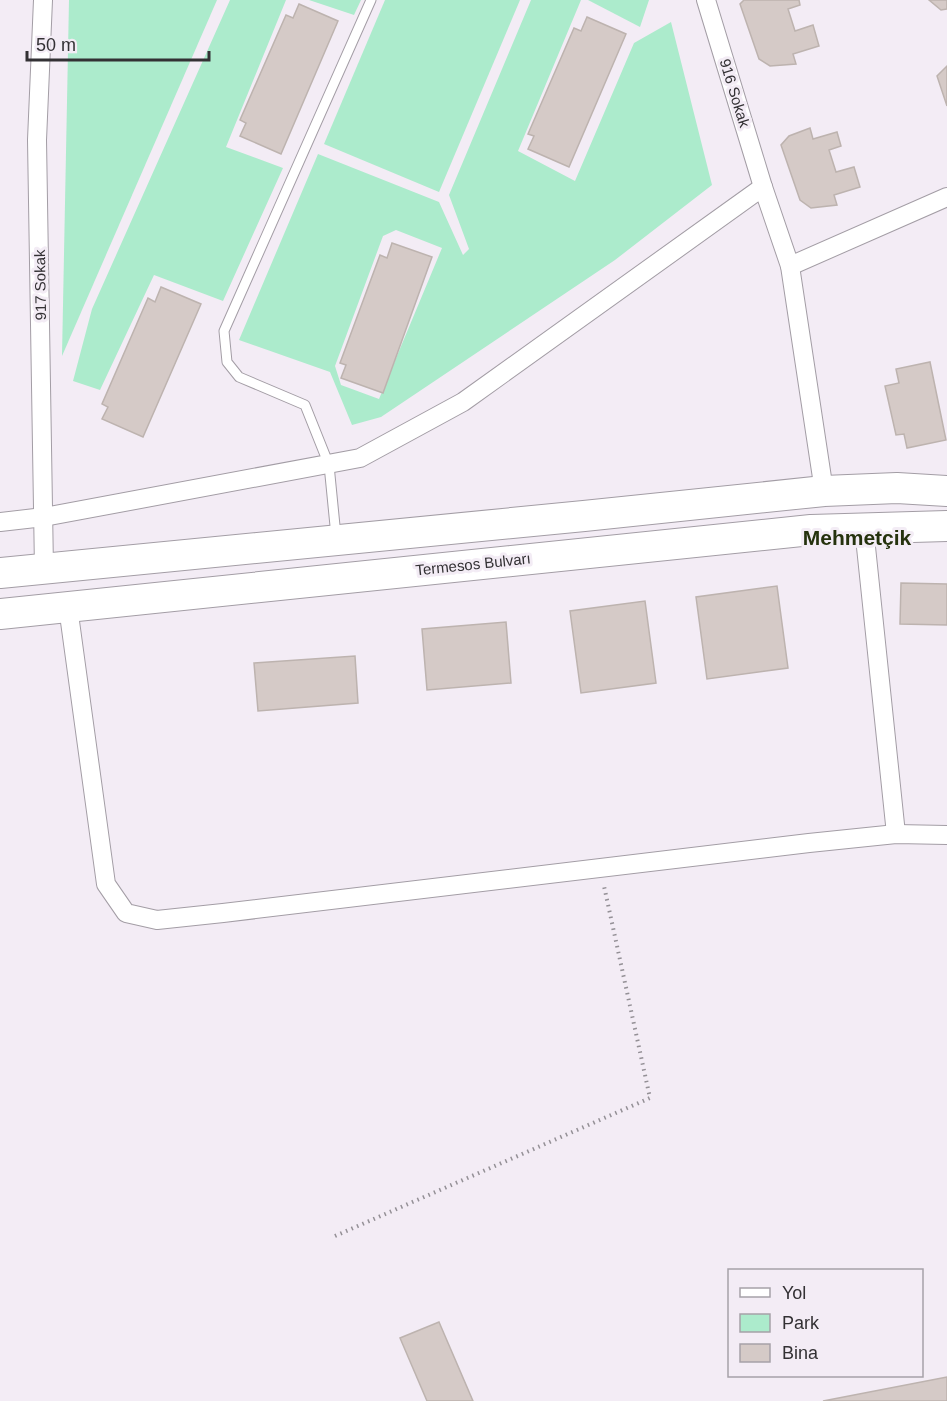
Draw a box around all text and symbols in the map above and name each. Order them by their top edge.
scale bar [27,24,208,62]
text: 50 m [36,35,76,55]
street label: 916 Sokak [717,57,754,130]
street label: 917 Sokak [31,249,49,321]
district label: Mehmetçik [803,526,912,549]
street label: Termesos Bulvarı [414,549,532,579]
legend [728,1269,923,1377]
text: Yol [782,1283,806,1303]
text: Park [782,1313,820,1333]
text: Bina [782,1343,819,1363]

